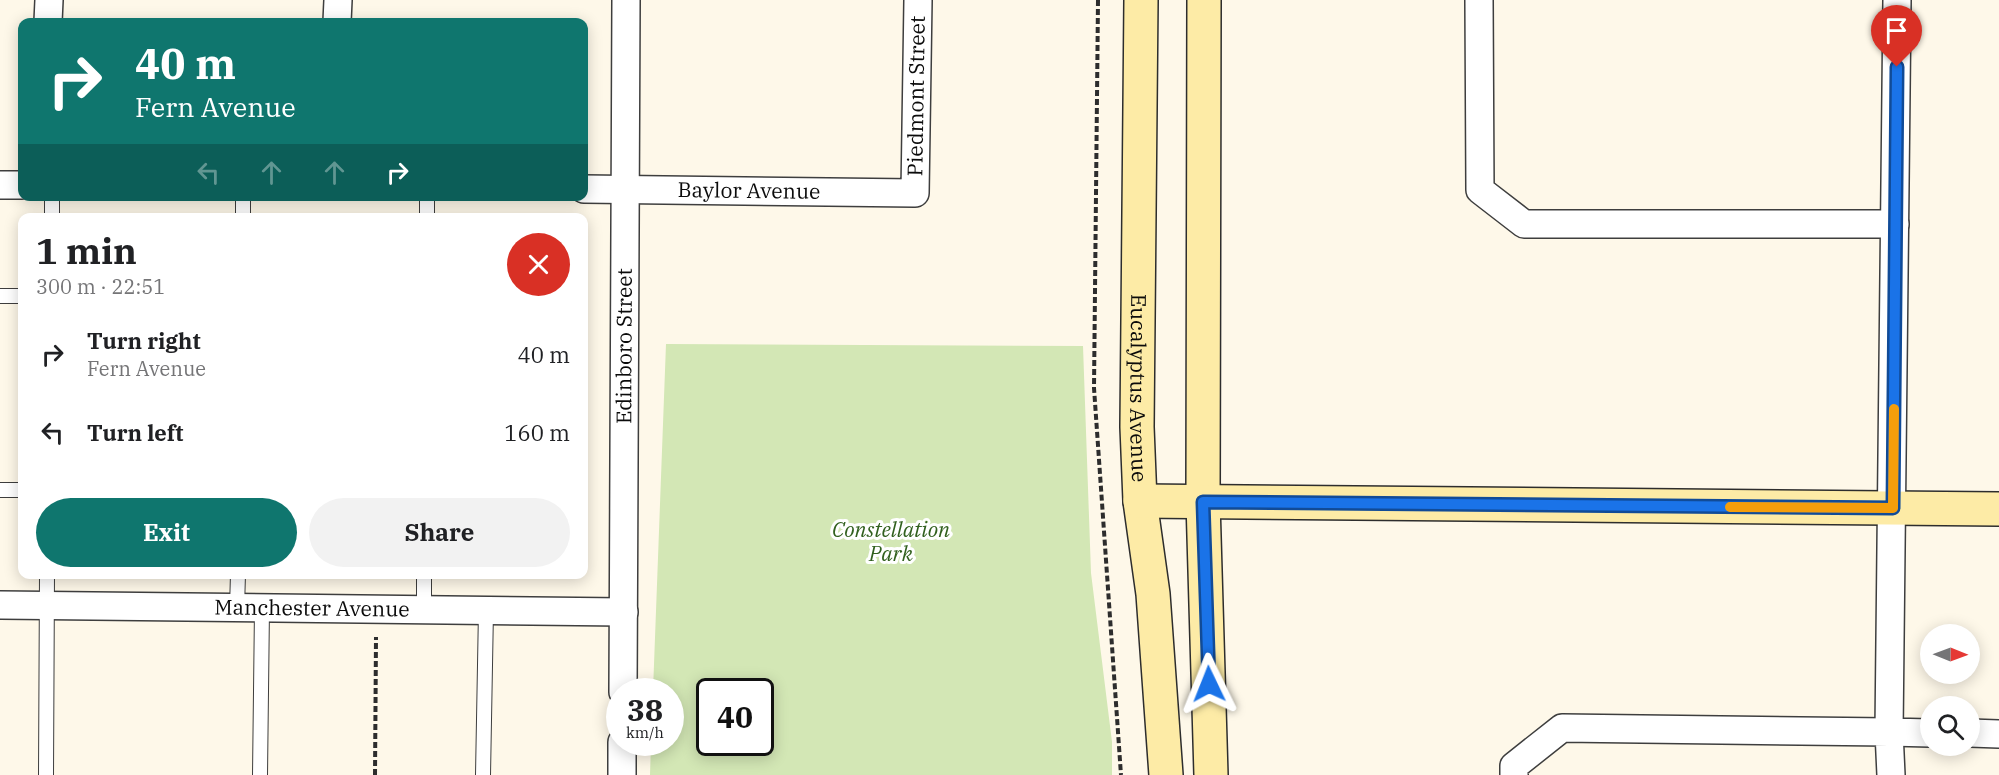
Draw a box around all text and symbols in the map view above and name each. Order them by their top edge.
pin [1871,5,1922,67]
icon: arrive [1880,14,1913,47]
street label: Piedmont Street [900,15,931,177]
text: 40 m [135,36,236,91]
icon: right [36,42,114,120]
text: Fern Avenue [135,89,296,124]
icon: left [192,156,225,189]
icon: ahead [255,156,288,189]
icon: ahead [318,156,351,189]
icon: right [381,156,414,189]
street label: Baylor Avenue [677,175,821,205]
text: 1 min [36,227,137,274]
button: close [507,233,570,296]
street label: Edinboro Street [609,268,638,424]
text: 300 m · 22:51 [36,273,165,300]
street label: Eucalyptus Avenue [1124,294,1154,483]
text: Turn right [87,326,201,355]
icon: right [36,338,69,371]
text: 40 m [518,340,570,369]
text: Fern Avenue [87,355,206,382]
icon: left [36,416,69,449]
text: Turn left [87,418,183,447]
text: 160 m [504,418,570,447]
button: Exit [36,498,297,567]
button: Share [309,498,570,567]
park label: Constellation Park [832,515,950,567]
street label: Manchester Avenue [214,592,410,623]
north arrow [1920,624,1980,684]
map controls [1920,624,1980,756]
position arrow [1177,652,1241,716]
speed limit sign: 40 [696,678,774,756]
text: 38 [627,690,663,729]
button: search [1920,696,1980,756]
text: km/h [626,723,664,742]

